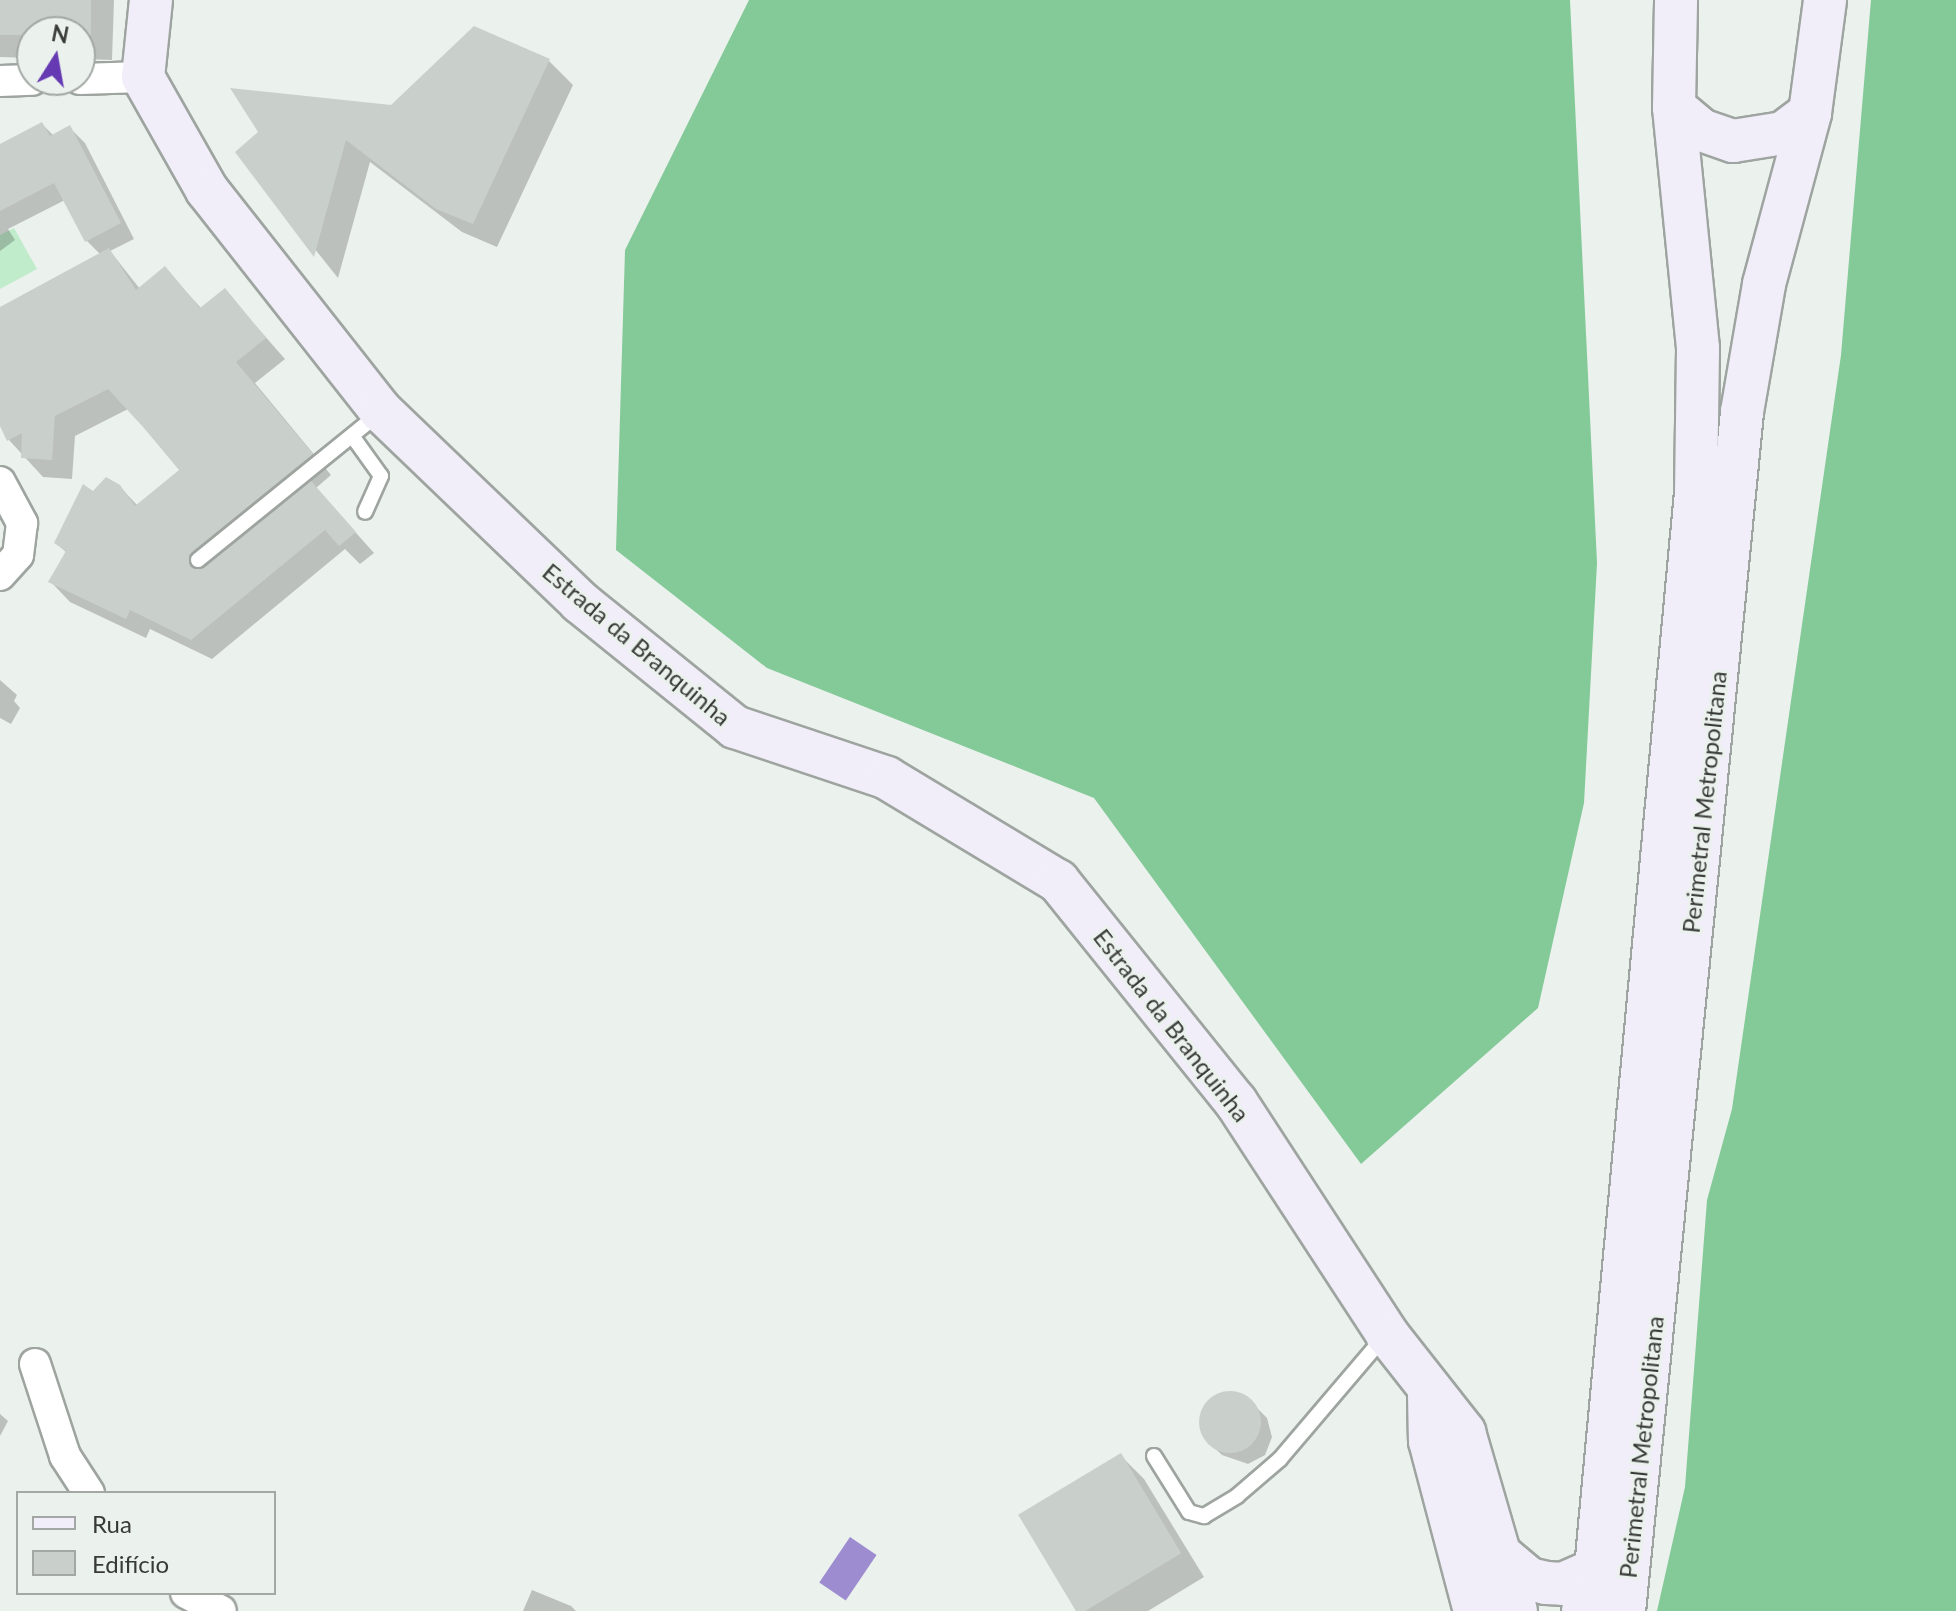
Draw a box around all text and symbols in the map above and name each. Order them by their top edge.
north arrow [16,16,96,96]
text: N [49,19,71,49]
street label: Estrada da Branquinha [537,557,737,731]
street label: Perimetral Metropolitana [1676,669,1732,935]
street label: Estrada da Branquinha [1088,923,1256,1127]
street label: Perimetral Metropolitana [1613,1314,1669,1580]
legend [16,1491,276,1595]
text: Rua [92,1509,132,1538]
text: Edifício [92,1549,169,1578]

